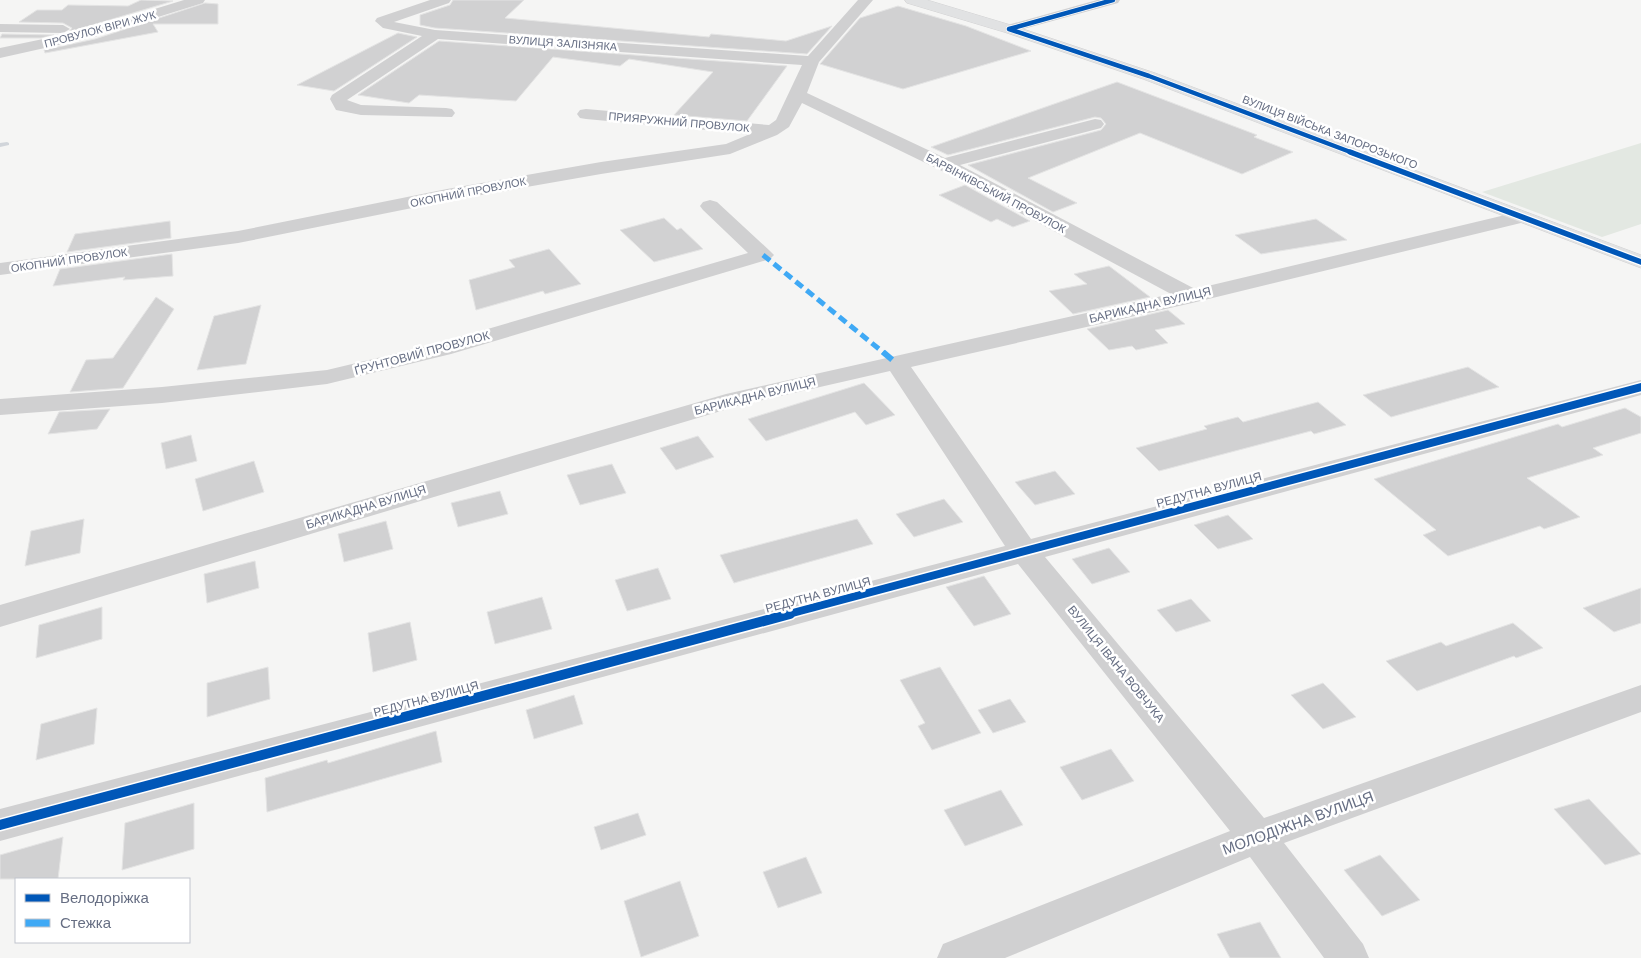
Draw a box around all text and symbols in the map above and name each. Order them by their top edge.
street label: ПРОВУЛОК ВІРИ ЖУК [43,8,158,50]
street label: ВУЛИЦЯ ЗАЛІЗНЯКА [508,33,618,53]
street label: ВУЛИЦЯ ВІЙСЬКА ЗАПОРОЗЬКОГО [1241,93,1420,171]
street label: ПРИЯРУЖНИЙ ПРОВУЛОК [608,110,751,134]
street label: БАРВІНКІВСЬКИЙ ПРОВУЛОК [924,151,1068,235]
street label: ОКОПНИЙ ПРОВУЛОК [409,175,527,209]
street label: ОКОПНИЙ ПРОВУЛОК [10,246,129,274]
street label: БАРИКАДНА ВУЛИЦЯ [1088,284,1212,326]
street label: ҐРУНТОВИЙ ПРОВУЛОК [353,327,491,378]
street label: БАРИКАДНА ВУЛИЦЯ [693,374,817,418]
street label: РЕДУТНА ВУЛИЦЯ [1155,469,1263,511]
street label: БАРИКАДНА ВУЛИЦЯ [304,482,428,532]
street label: РЕДУТНА ВУЛИЦЯ [764,574,872,616]
street label: ВУЛИЦЯ ІВАНА ВОВЧУКА [1065,603,1167,725]
street label: РЕДУТНА ВУЛИЦЯ [372,678,480,720]
street label: МОЛОДІЖНА ВУЛИЦЯ [1220,787,1376,858]
legend [15,878,190,943]
text: Велодоріжка [60,889,149,906]
text: Стежка [60,914,112,931]

